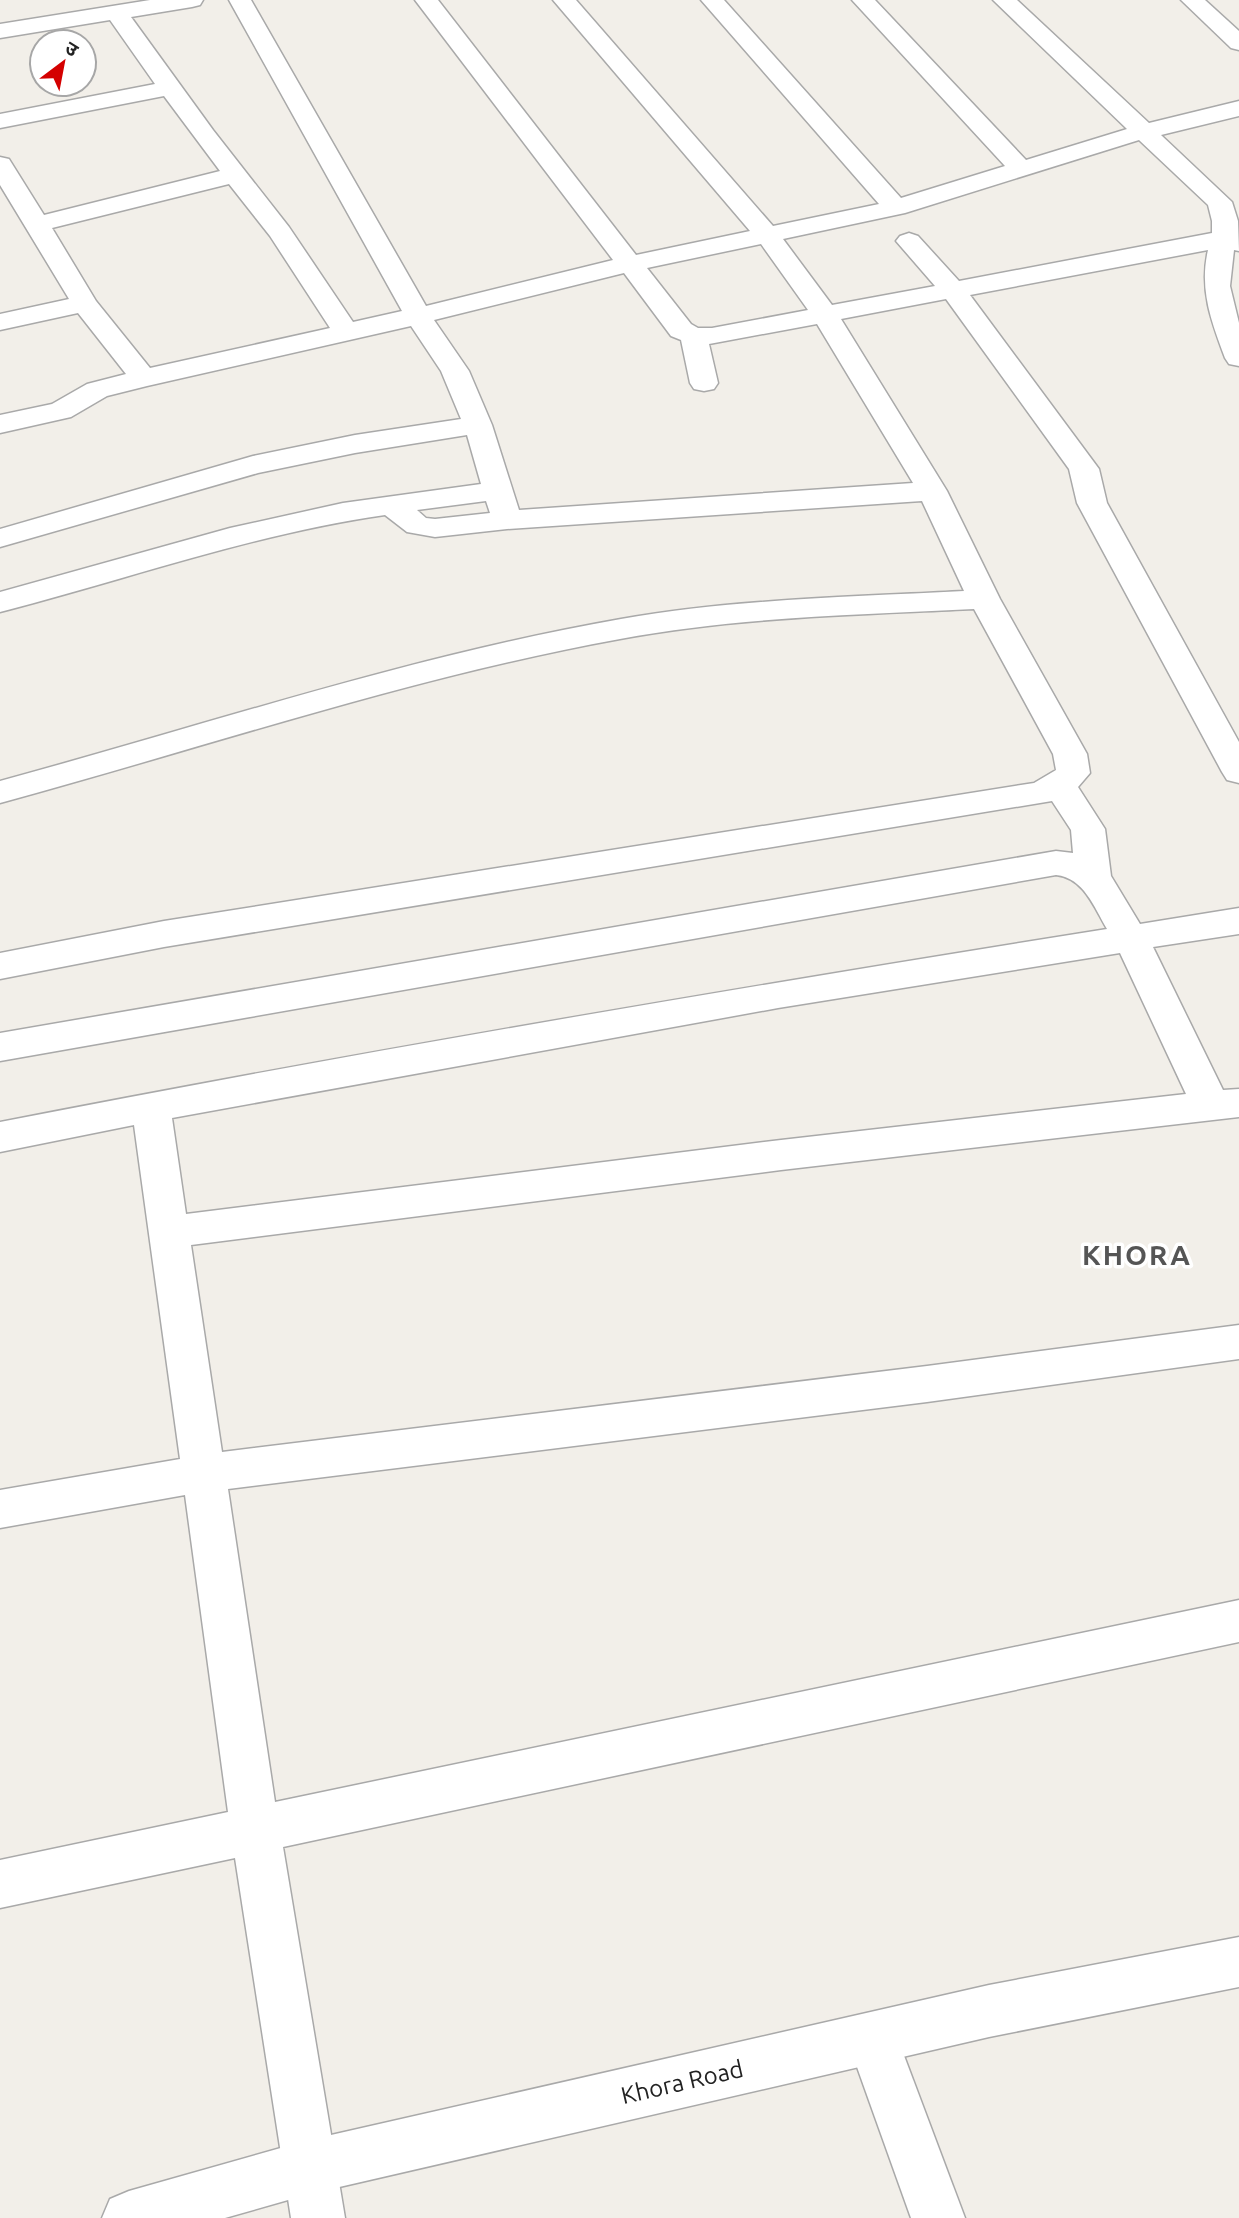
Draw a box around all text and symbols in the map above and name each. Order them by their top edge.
north arrow [28,28,98,98]
text: उ [61,36,83,61]
district label: KHORA [1082,1239,1192,1270]
street label: Khora Road [618,2055,746,2109]

